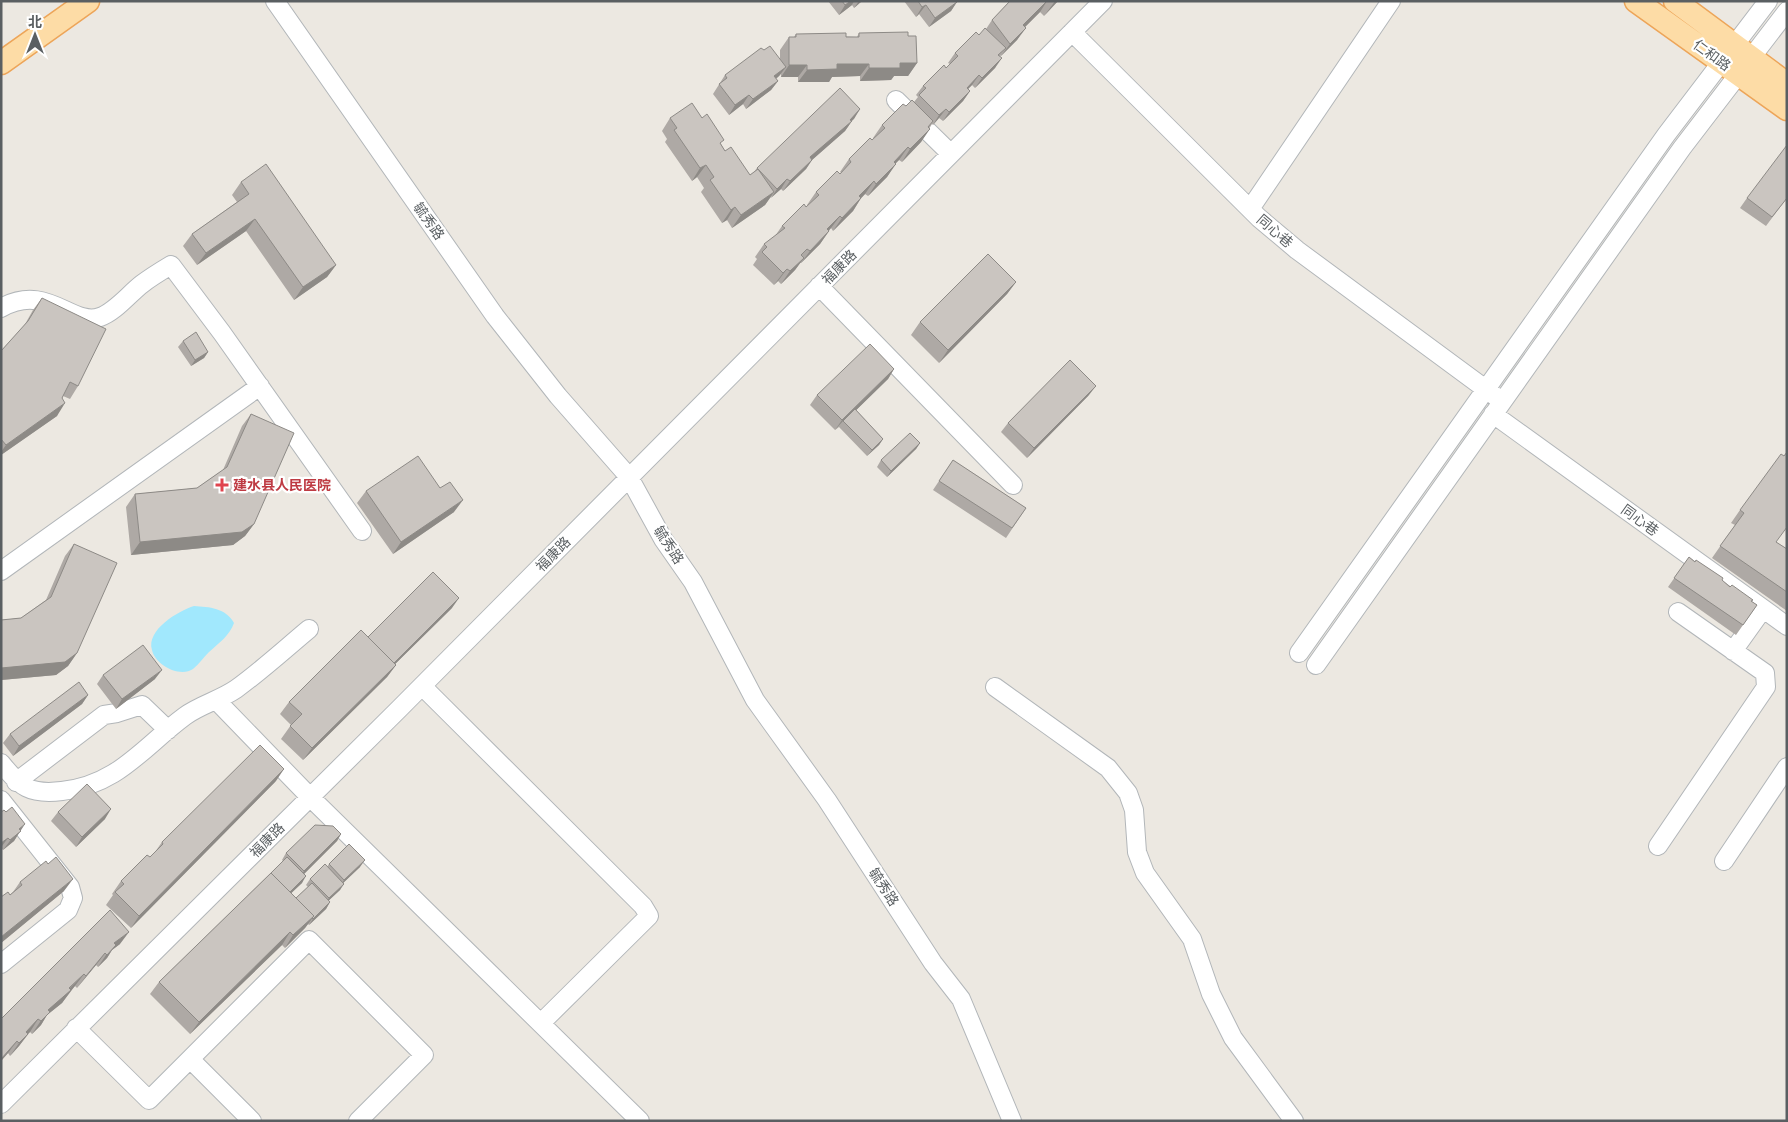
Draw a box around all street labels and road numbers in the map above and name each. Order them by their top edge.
street label: 仁和路 [1690,35,1734,75]
street label: 毓秀路 [410,199,448,243]
street label: 同心巷 [1253,210,1297,252]
street label: 福康路 [818,246,860,288]
street label: 同心巷 [1618,500,1662,540]
street label: 毓秀路 [650,522,688,568]
street label: 福康路 [532,533,574,575]
street label: 福康路 [246,819,288,861]
street label: 毓秀路 [865,864,903,910]

